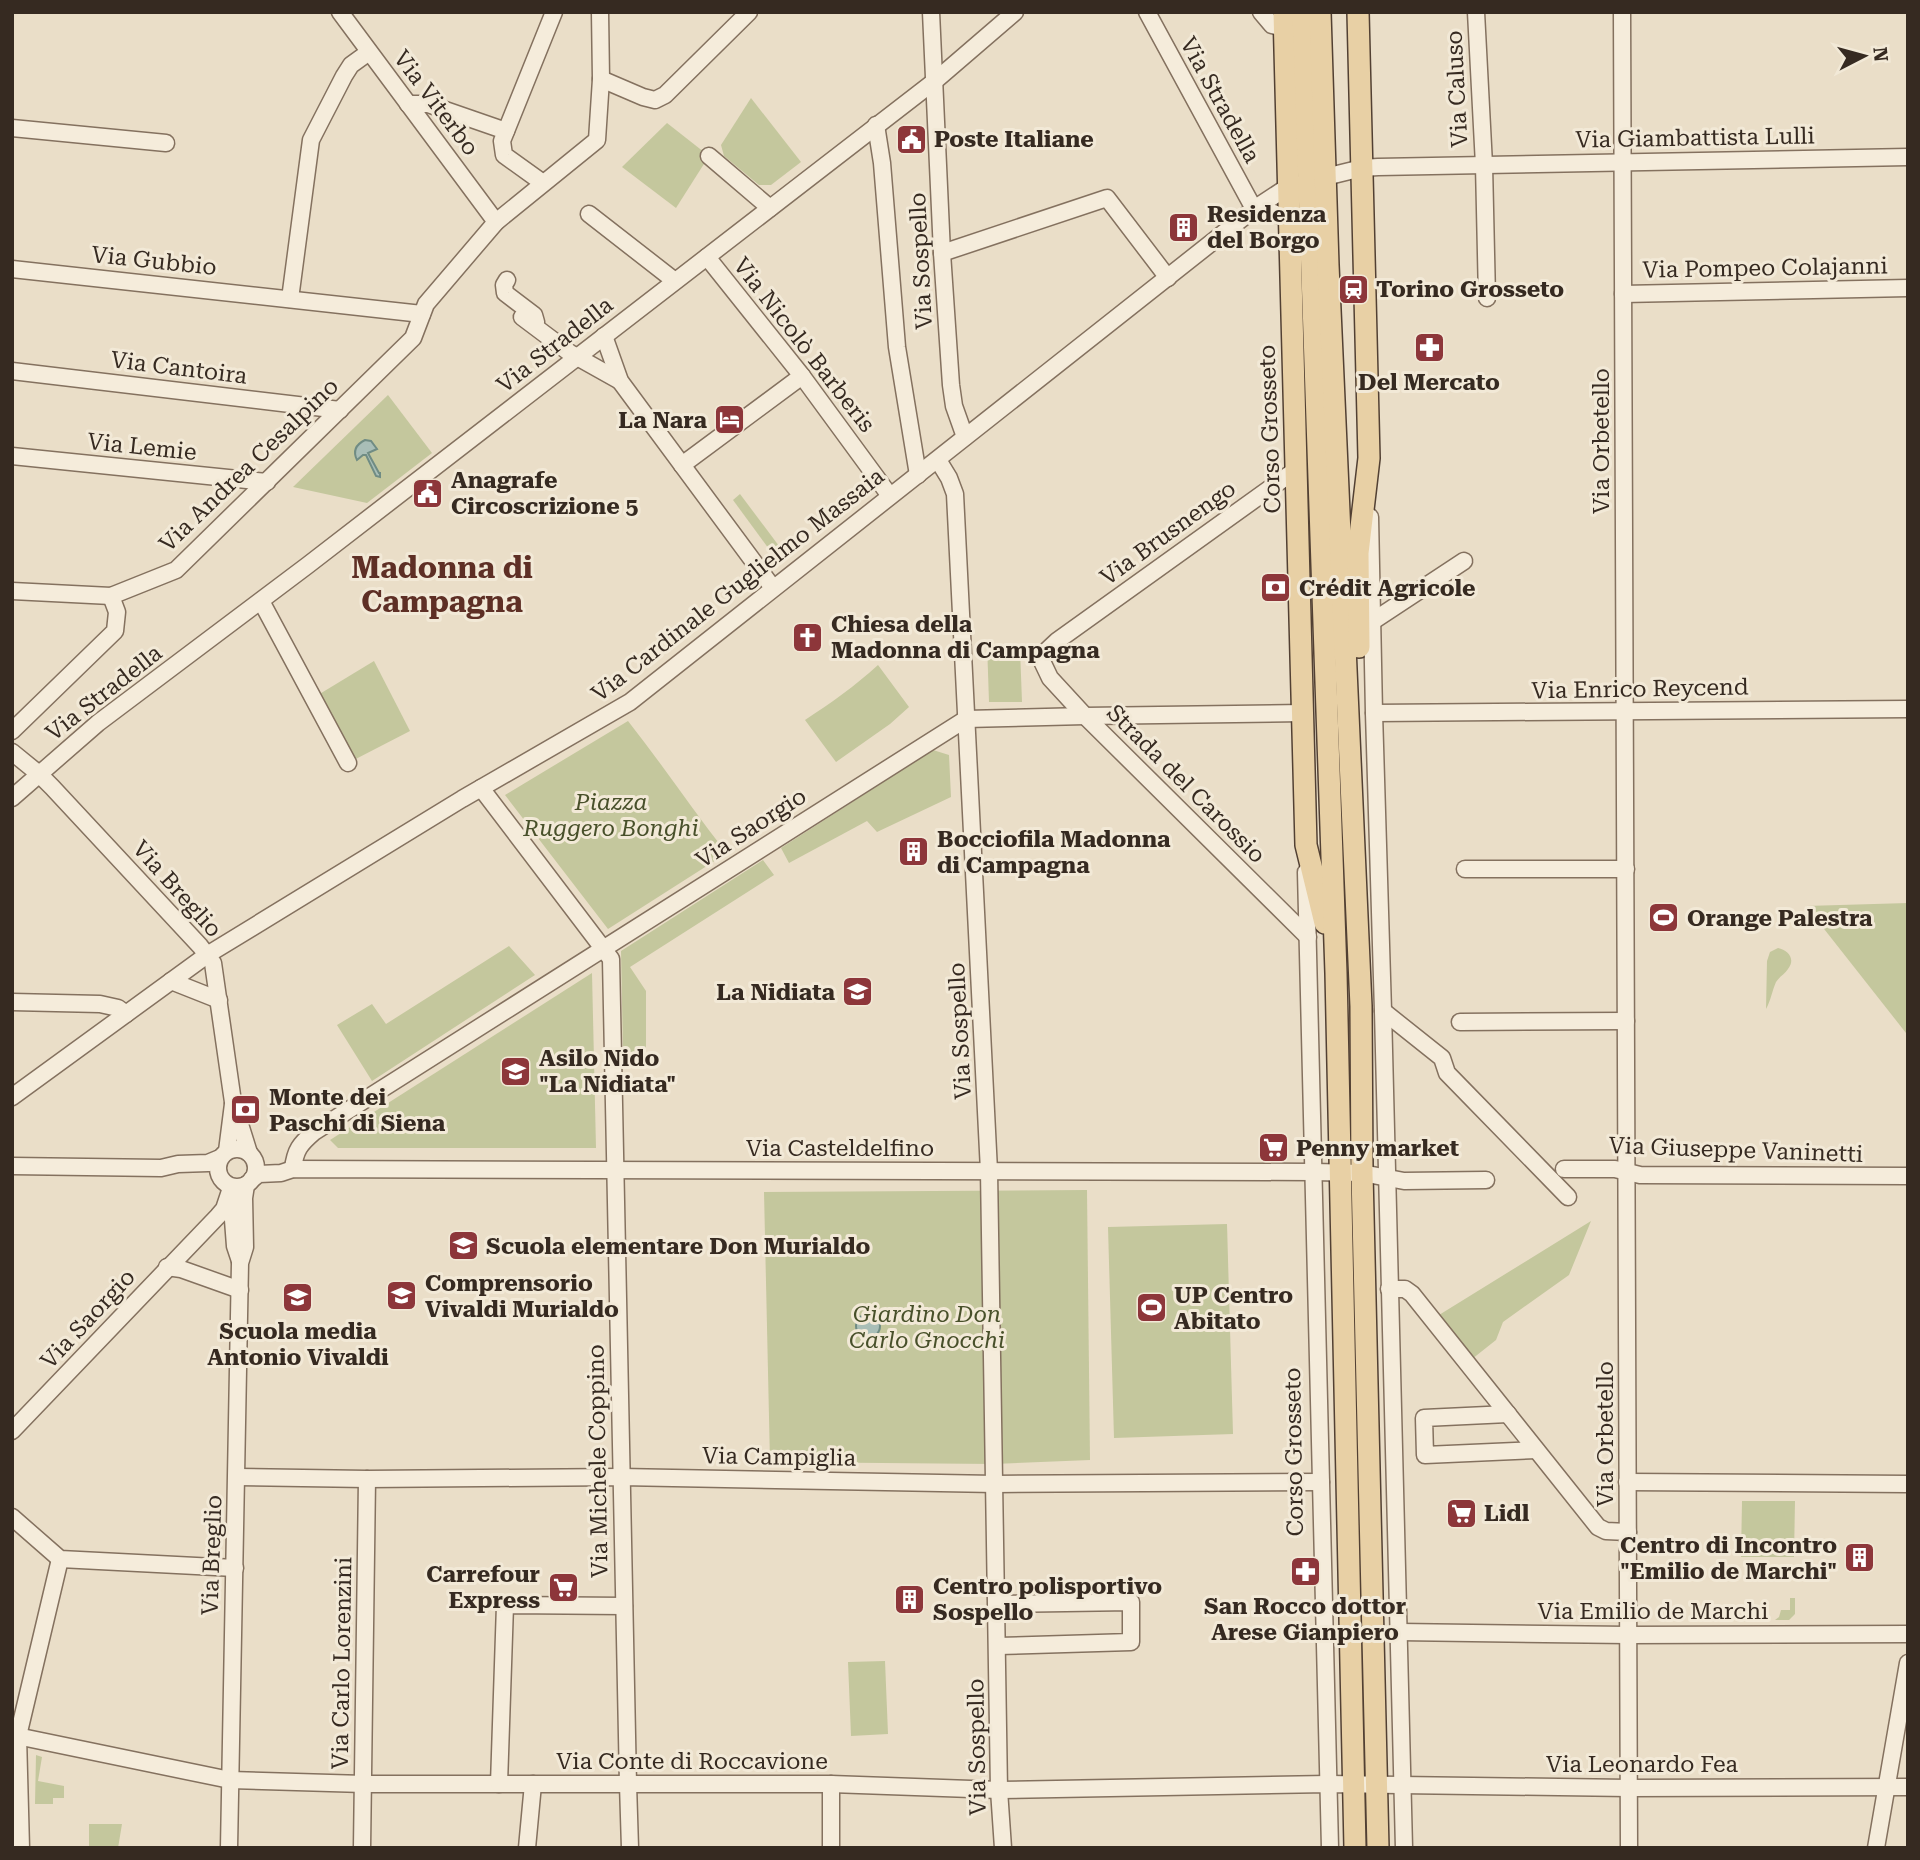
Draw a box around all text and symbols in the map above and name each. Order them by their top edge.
north arrow [1829,21,1899,91]
street label: Via Caluso [1440,30,1474,148]
street label: Via Stradella [1174,32,1266,168]
street label: Via Viterbo [388,45,484,161]
text: N [1868,46,1893,63]
public building icon: Poste Italiane [894,122,928,156]
street label: Via Giambattista Lulli [1575,122,1815,154]
place label: Poste Italiane [934,126,1094,153]
street label: Via Sospello [904,192,938,330]
place label: Residenza del Borgo [1207,201,1327,254]
building icon: Residenza del Borgo [1167,210,1201,244]
street label: Via Gubbio [90,241,218,281]
street label: Via Nicolò Barberis [728,252,881,438]
street label: Via Pompeo Colajanni [1642,252,1888,284]
station icon: Torino Grosseto [1336,272,1370,306]
place label: Torino Grosseto [1376,276,1564,303]
street label: Via Stradella [492,291,619,399]
pharmacy icon: Del Mercato [1412,331,1446,365]
street label: Corso Grosseto [1254,344,1286,514]
street label: Via Cantoira [109,346,249,390]
street label: Via Orbetello [1588,368,1615,514]
place label: Del Mercato [1358,369,1500,396]
street label: Via Andrea Cesalpino [154,373,344,557]
hotel icon: La Nara [713,403,747,437]
place label: La Nara [618,407,707,434]
street label: Via Lemie [86,428,198,466]
street label: Via Cardinale Guglielmo Massaia [586,462,890,708]
place label: Anagrafe Circoscrizione 5 [451,467,638,520]
street label: Via Brusnengo [1095,475,1241,591]
public building icon: Anagrafe Circoscrizione 5 [411,476,445,510]
district label: Madonna di Campagna [351,550,533,619]
bank icon: Crédit Agricole [1259,571,1293,605]
place label: Crédit Agricole [1299,575,1476,602]
place label: Chiesa della Madonna di Campagna [831,611,1100,664]
church icon: Chiesa della Madonna di Campagna [791,620,825,654]
street label: Via Stradella [41,639,168,747]
street label: Via Enrico Reycend [1531,674,1749,704]
street label: Strada del Carossio [1101,699,1271,869]
street label: Via Saorgio [691,782,811,874]
park label: Piazza Ruggero Bonghi [522,789,699,842]
place label: Bocciofila Madonna di Campagna [937,826,1171,879]
street label: Via Breglio [127,835,227,943]
building icon: Bocciofila Madonna di Campagna [897,835,931,869]
sports icon: Orange Palestra [1647,901,1681,935]
place label: Orange Palestra [1687,905,1873,932]
street label: Via Sospello [943,962,977,1100]
school or university icon: La Nidiata [841,975,875,1009]
place label: La Nidiata [716,979,835,1006]
place label: Asilo Nido "La Nidiata" [539,1045,676,1098]
school or university icon: Asilo Nido "La Nidiata" [499,1054,533,1088]
place label: Monte dei Paschi di Siena [269,1084,446,1137]
bank icon: Monte dei Paschi di Siena [229,1093,263,1127]
supermarket icon: Penny market [1256,1131,1290,1165]
street label: Via Giuseppe Vaninetti [1608,1132,1864,1168]
street label: Via Casteldelfino [746,1135,934,1162]
place label: Penny market [1296,1135,1459,1162]
school or university icon: Scuola elementare Don Murialdo [446,1229,480,1263]
place label: Scuola elementare Don Murialdo [486,1233,870,1260]
street label: Via Saorgio [35,1264,141,1374]
place label: Comprensorio Vivaldi Murialdo [425,1270,619,1323]
school or university icon: Comprensorio Vivaldi Murialdo [385,1279,419,1313]
school or university icon: Scuola media Antonio Vivaldi [281,1280,315,1314]
place label: UP Centro Abitato [1174,1282,1293,1335]
sports icon: UP Centro Abitato [1134,1291,1168,1325]
park label: Giardino Don Carlo Gnocchi [849,1301,1005,1354]
place label: Scuola media Antonio Vivaldi [207,1318,389,1371]
street label: Via Michele Coppino [582,1344,614,1578]
street label: Via Orbetello [1592,1361,1619,1507]
street label: Corso Grosseto [1279,1367,1309,1537]
street label: Via Campiglia [702,1442,857,1472]
street label: Via Breglio [196,1494,228,1616]
supermarket icon: Lidl [1444,1496,1478,1530]
place label: Lidl [1484,1500,1530,1527]
place label: Centro di Incontro "Emilio de Marchi" [1620,1532,1837,1585]
building icon: Centro di Incontro "Emilio de Marchi" [1843,1541,1877,1575]
pharmacy icon: San Rocco dottor Arese Gianpiero [1288,1555,1322,1589]
street label: Via Carlo Lorenzini [327,1556,357,1770]
place label: Carrefour Express [426,1561,540,1614]
supermarket icon: Carrefour Express [546,1570,580,1604]
place label: Centro polisportivo Sospello [933,1573,1162,1626]
building icon: Centro polisportivo Sospello [893,1582,927,1616]
place label: San Rocco dottor Arese Gianpiero [1204,1593,1406,1646]
street label: Via Emilio de Marchi [1538,1598,1768,1625]
street label: Via Sospello [962,1678,992,1816]
street label: Via Conte di Roccavione [556,1748,828,1775]
street label: Via Leonardo Fea [1546,1751,1738,1778]

